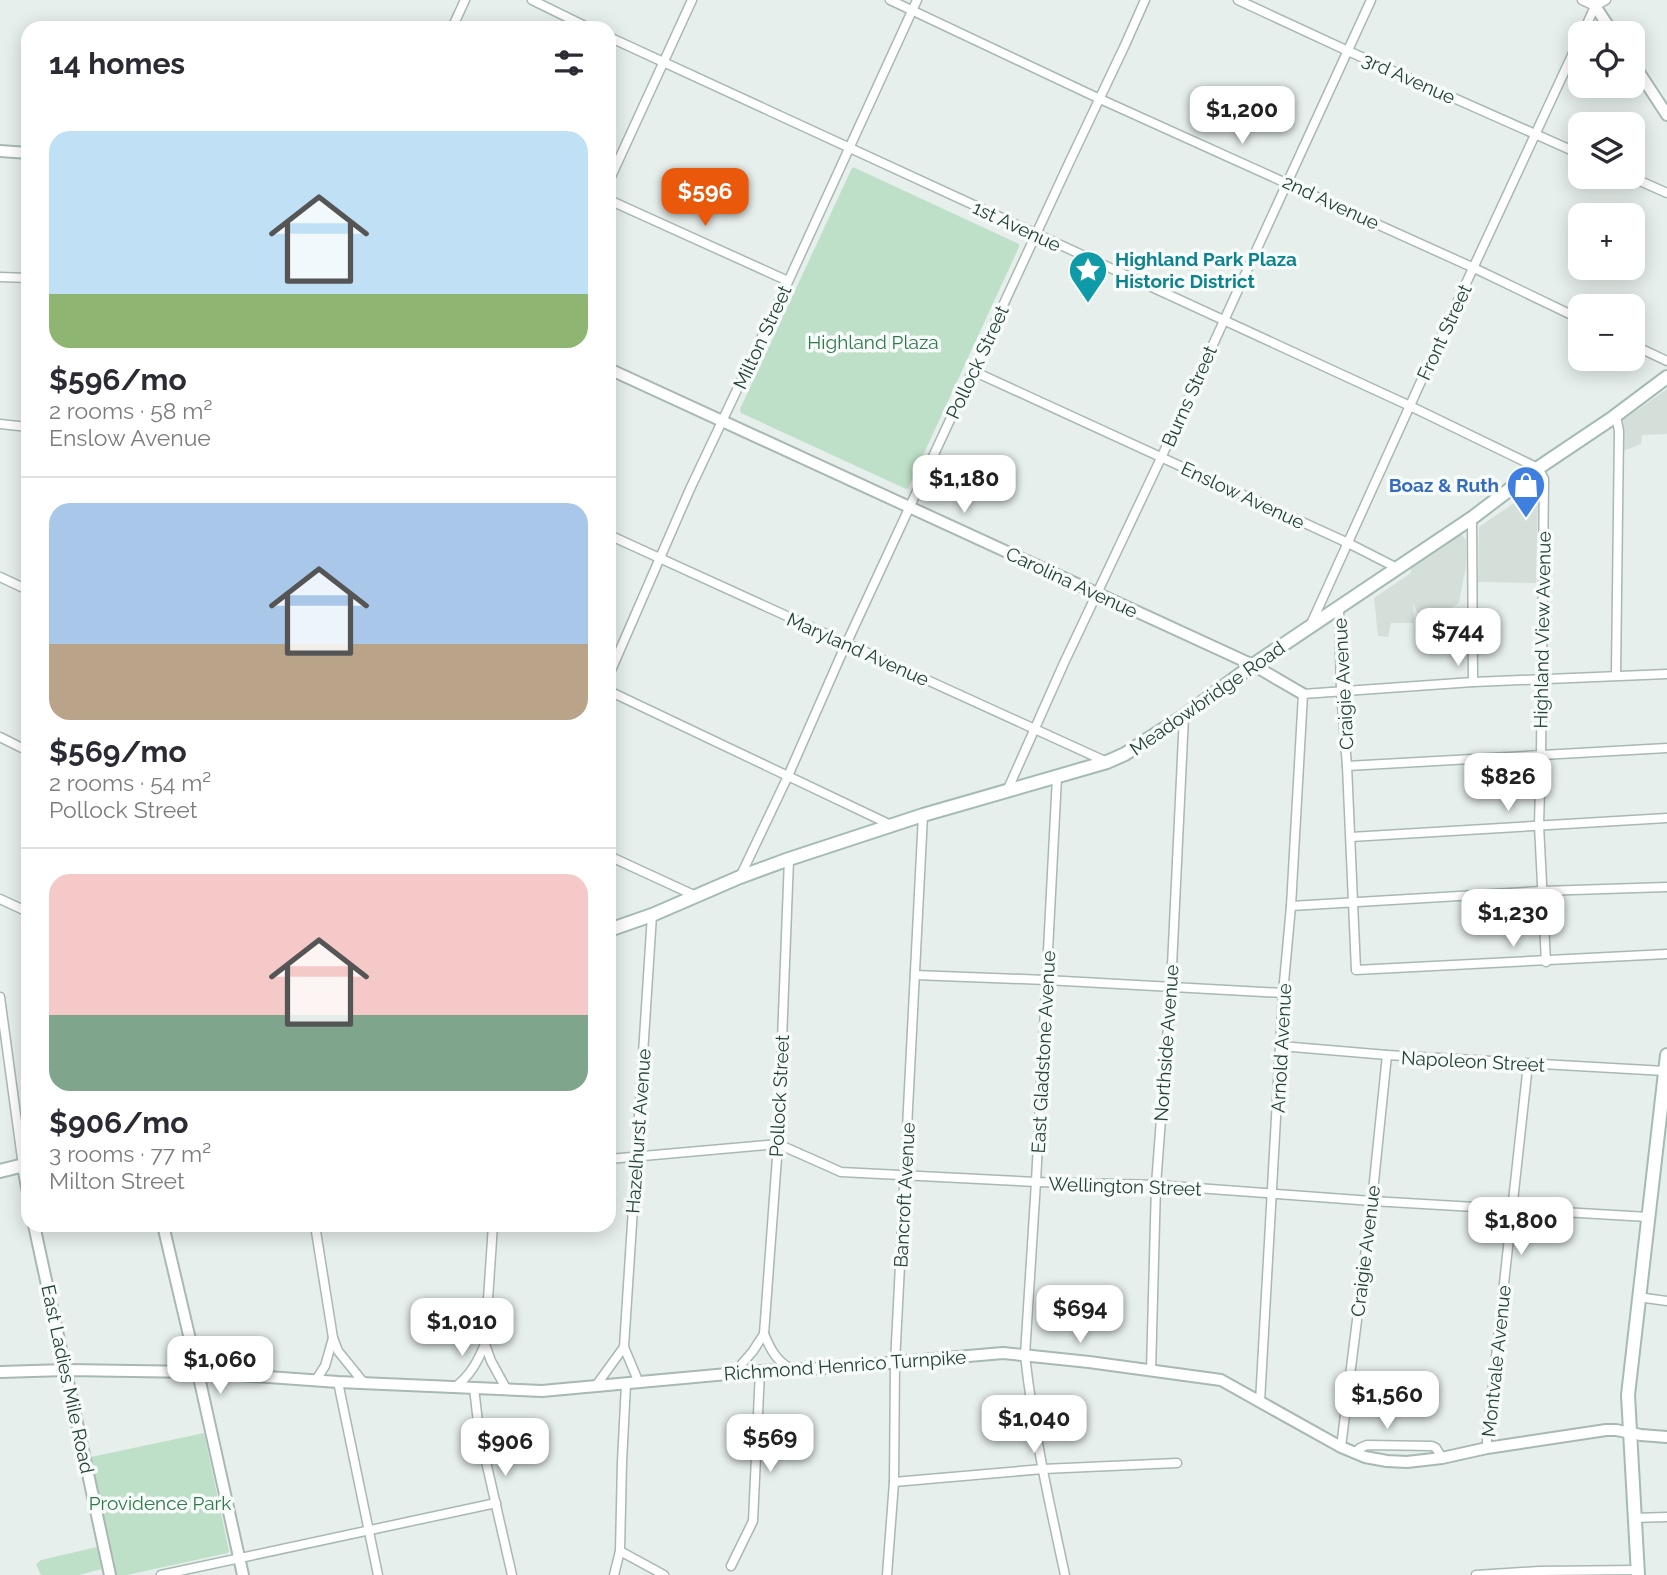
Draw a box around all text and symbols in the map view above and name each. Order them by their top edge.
map controls [1568,21,1645,371]
button: locate [1568,21,1645,98]
icon: filters [550,44,588,82]
text: 14 homes [49,46,185,81]
street label: 3rd Avenue [1359,48,1459,108]
pin: $1,200 [1185,86,1299,146]
text: $1,200 [1206,95,1278,122]
button: layers [1568,112,1645,189]
pin: $596 [664,168,746,228]
street label: 2nd Avenue [1279,170,1383,234]
icon: home [256,176,382,302]
text: $596 [678,177,732,204]
street label: 1st Avenue [969,196,1065,256]
button: + [1568,203,1645,280]
place label: Highland Park Plaza Historic District [1115,248,1297,292]
place icon: Highland Park Plaza Historic District [1067,249,1109,304]
street label: Front Street [1412,280,1476,383]
street label: Milton Street [728,281,796,392]
button: − [1568,294,1645,371]
street label: Pollock Street [941,301,1013,422]
park label: Highland Plaza [807,331,939,353]
street label: Burns Street [1157,341,1221,450]
text: $596/mo [49,362,187,397]
text: 2 rooms · 58 m² [49,397,212,424]
text: Enslow Avenue [49,424,211,451]
pin: $1,180 [907,456,1021,515]
street label: Enslow Avenue [1178,457,1308,533]
text: $1,180 [929,464,999,491]
shop icon: Boaz & Ruth [1505,464,1547,519]
place label: Boaz & Ruth [1389,474,1499,496]
street label: Highland View Avenue [1529,531,1555,729]
street label: Carolina Avenue [1003,542,1141,622]
icon: home [256,548,382,674]
street label: Maryland Avenue [784,608,932,690]
pin: $744 [1417,608,1499,668]
street label: Craigie Avenue [1329,617,1357,751]
text: $744 [1432,617,1484,644]
street label: Meadowbridge Road [1125,636,1289,760]
text: $569/mo [49,734,187,769]
pin: $826 [1467,754,1549,813]
text: $826 [1480,762,1536,789]
text: 2 rooms · 54 m² [49,769,211,796]
text: Pollock Street [49,796,197,823]
pin: $1,230 [1456,890,1570,949]
text: $1,230 [1477,898,1549,925]
icon: home [256,919,382,1045]
street label: East Gladstone Avenue [1027,950,1059,1154]
street label: Northside Avenue [1150,964,1182,1122]
street label: Arnold Avenue [1267,983,1295,1113]
street label: Pollock Street [765,1034,793,1158]
street label: Napoleon Street [1400,1046,1546,1076]
street label: Hazelhurst Avenue [621,1048,655,1214]
text: $906/mo [49,1105,188,1140]
street label: Bancroft Avenue [889,1122,919,1268]
text: 3 rooms · 77 m² [49,1140,211,1167]
text: Milton Street [49,1167,185,1194]
street label: Wellington Street [1048,1172,1203,1200]
street label: Craigie Avenue [1346,1184,1384,1318]
pin: $1,800 [1464,1198,1578,1257]
text: $1,800 [1484,1206,1558,1233]
street label: East Ladies Mile Road [37,1283,99,1475]
street label: Montvale Avenue [1477,1284,1515,1438]
pin: $694 [1039,1286,1121,1345]
text: $694 [1052,1294,1108,1321]
pin: $1,010 [405,1298,519,1358]
text: $1,010 [427,1307,497,1334]
pin: $1,060 [163,1336,277,1396]
text: $1,060 [183,1345,257,1372]
street label: Richmond Henrico Turnpike [723,1346,967,1384]
pin: $1,560 [1330,1372,1444,1431]
text: $1,560 [1351,1380,1423,1407]
pin: $1,040 [977,1396,1091,1455]
text: $1,040 [998,1404,1070,1431]
pin: $569 [729,1414,811,1474]
pin: $906 [464,1418,546,1478]
text: $569 [743,1423,797,1450]
text: $906 [477,1427,533,1454]
park label: Providence Park [89,1492,231,1514]

